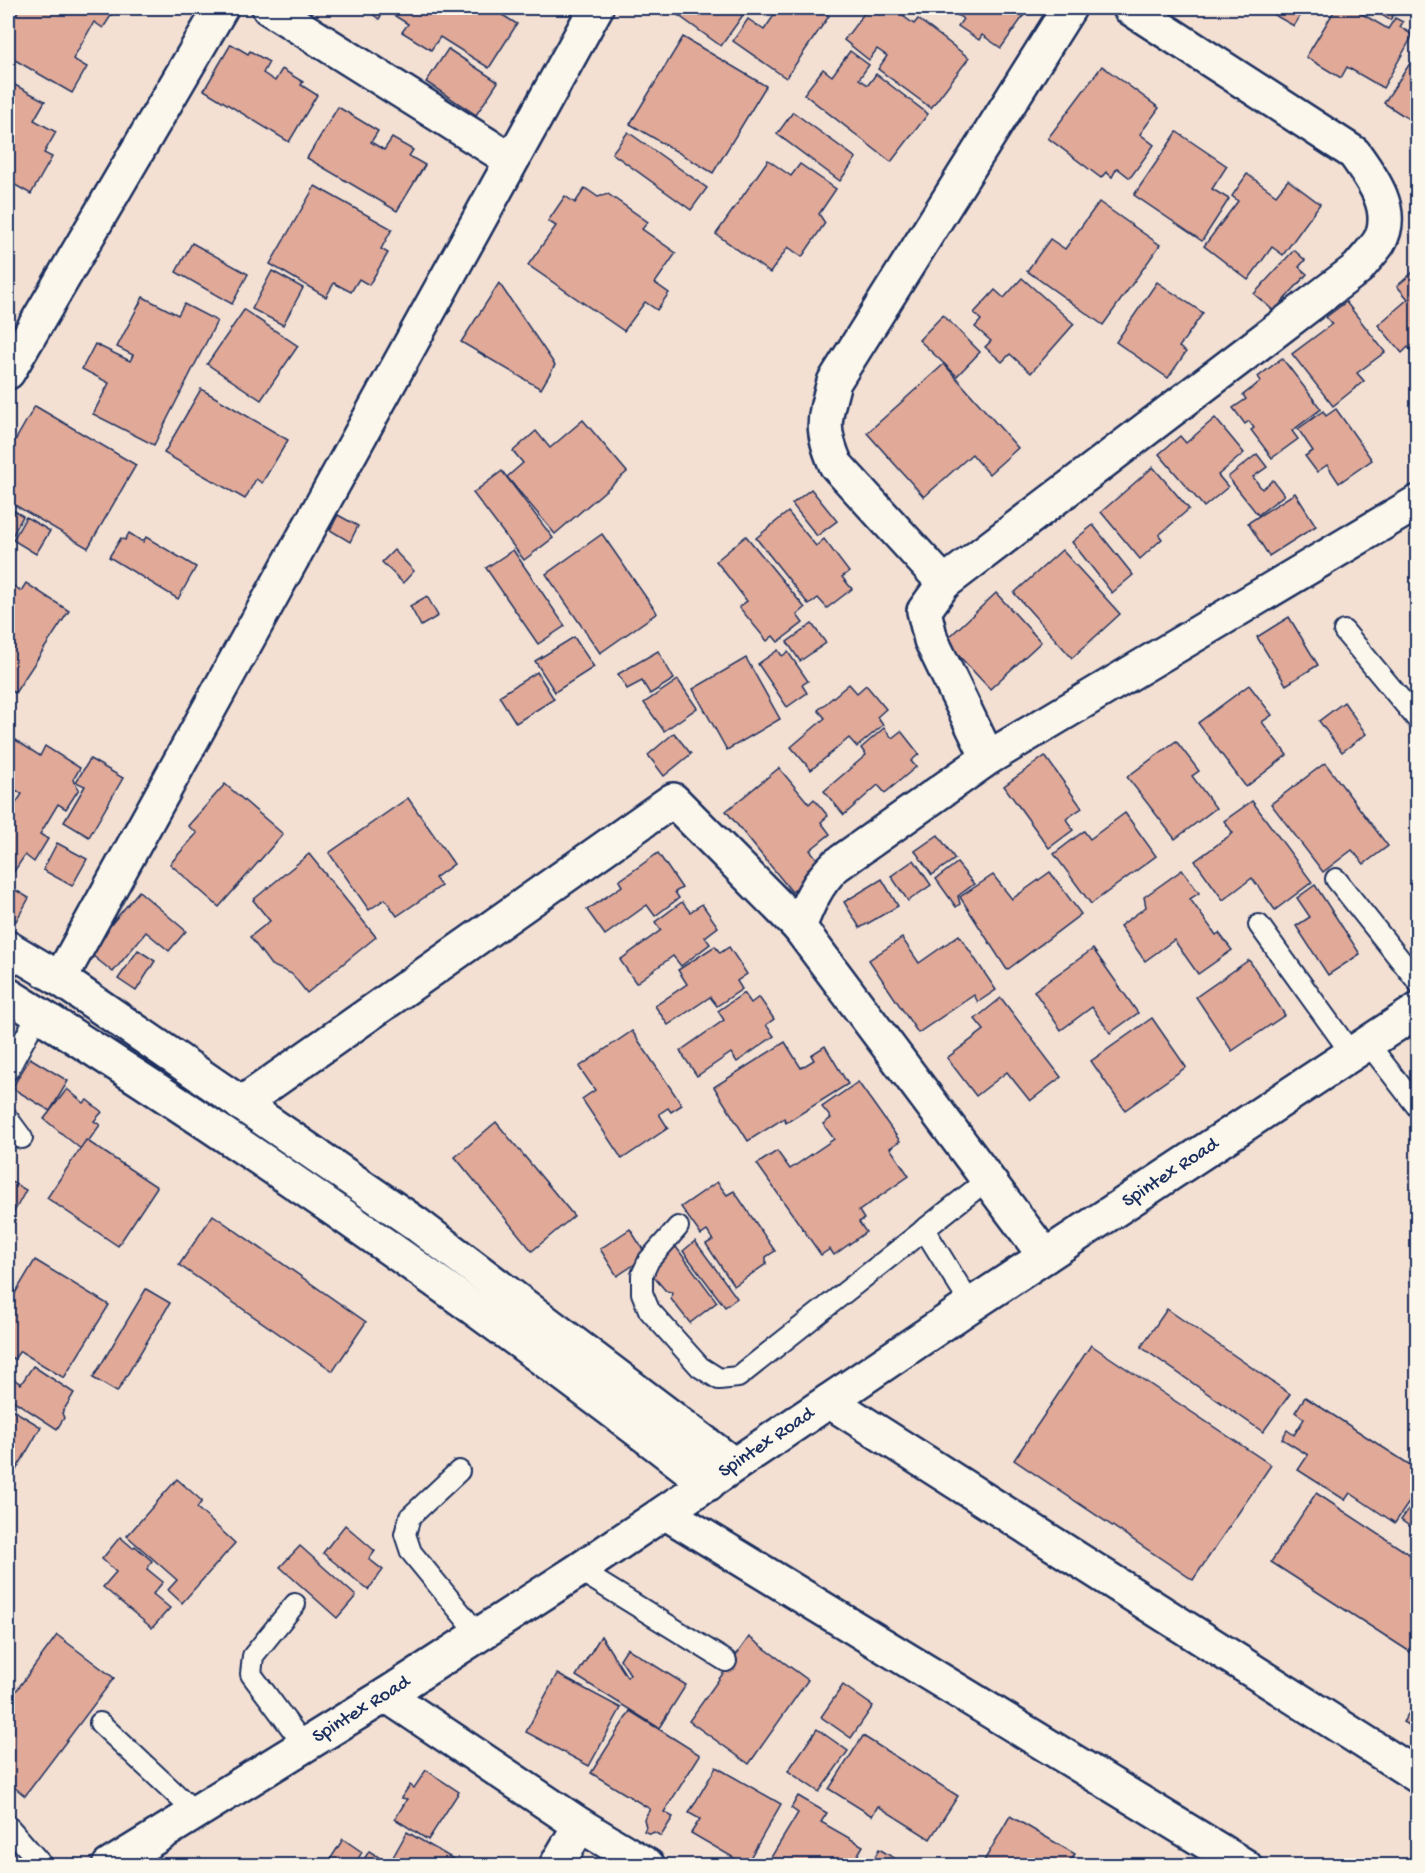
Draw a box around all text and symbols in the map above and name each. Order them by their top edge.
street label: Spintex Road [1118,1132,1225,1213]
street label: Spintex Road [714,1401,821,1484]
street label: Spintex Road [309,1670,417,1749]

